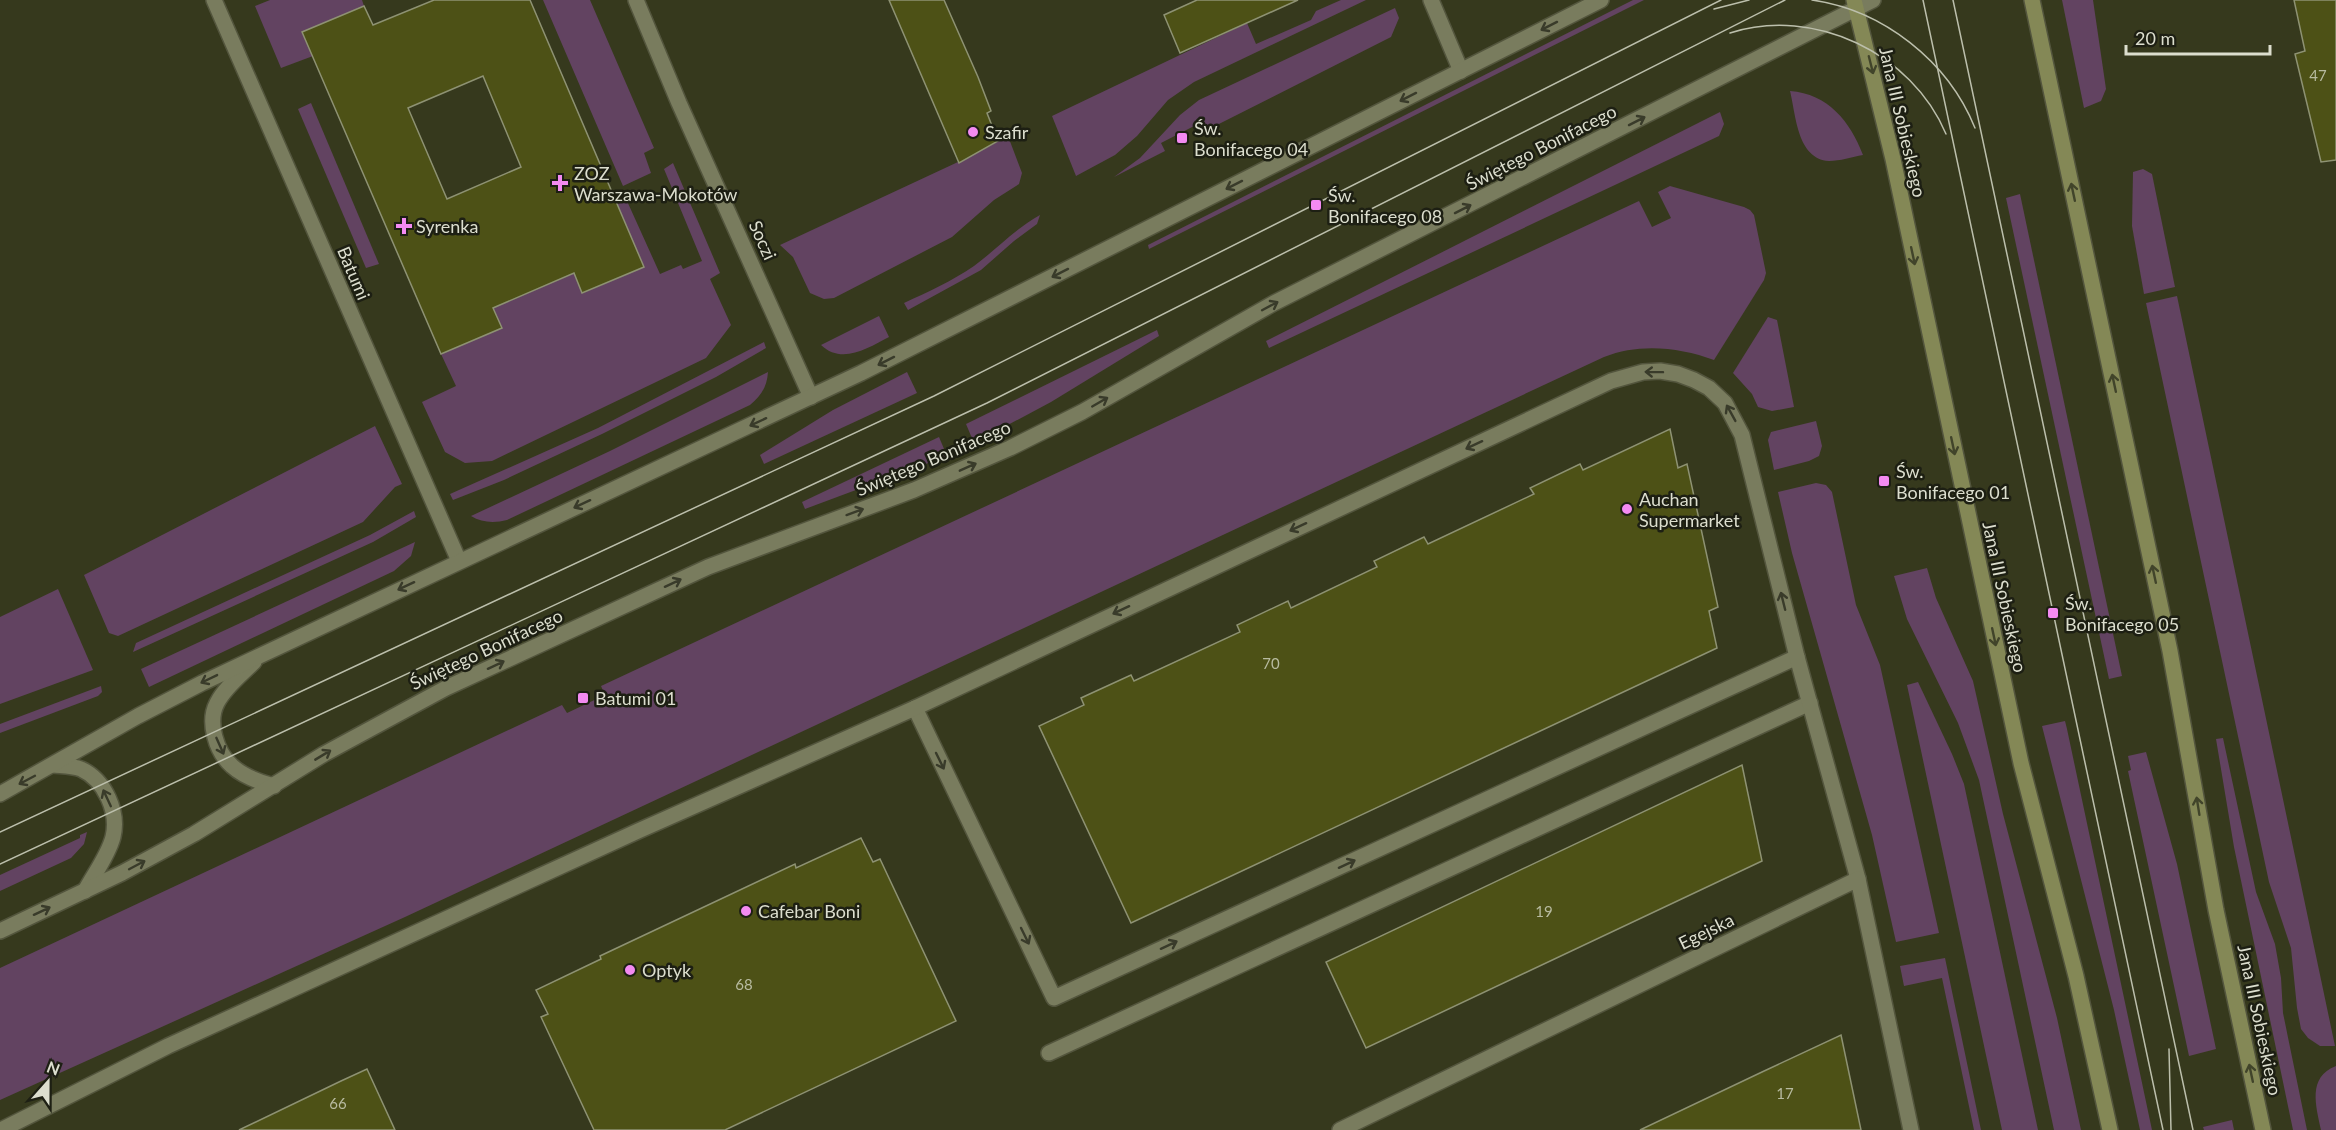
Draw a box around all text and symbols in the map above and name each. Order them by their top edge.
scale bar [2126,18,2270,56]
one-way arrow [1540,21,1558,33]
text: 20 m [2135,27,2175,49]
street label: Jana III Sobieskiego [1875,45,1931,199]
one-way arrow [1866,55,1878,74]
house number: 47 [2309,66,2327,84]
one-way arrow [1400,92,1418,103]
street label: Świętego Bonifacego [1462,100,1620,194]
one-way arrow [1627,114,1645,126]
place label: Św. Bonifacego 04 [1194,117,1308,160]
place label: Szafir [985,121,1029,143]
marker: Szafir [966,125,980,139]
marker: Św. Bonifacego 04 [1175,131,1189,145]
place label: ZOZ Warszawa-Mokotów [574,162,738,205]
marker: ZOZ Warszawa-Mokotów [551,174,569,192]
one-way arrow [1226,180,1244,191]
one-way arrow [2067,183,2078,202]
place label: Św. Bonifacego 08 [1328,184,1442,227]
marker: Św. Bonifacego 08 [1309,198,1323,212]
one-way arrow [1453,202,1471,214]
place label: Syrenka [416,215,478,237]
street label: Soczi [745,217,781,263]
marker: Syrenka [397,219,411,233]
street label: Batumi [333,243,375,303]
one-way arrow [1908,245,1919,265]
one-way arrow [1052,268,1070,279]
one-way arrow [1260,300,1278,311]
one-way arrow [877,355,895,367]
one-way arrow [1644,366,1664,378]
one-way arrow [2107,374,2119,393]
one-way arrow [1091,396,1108,408]
one-way arrow [1725,405,1737,422]
street label: Świętego Bonifacego [852,415,1014,501]
one-way arrow [750,416,768,428]
one-way arrow [1948,436,1959,456]
one-way arrow [1466,439,1484,451]
place label: Św. Bonifacego 01 [1896,460,2010,503]
one-way arrow [959,461,977,472]
marker: Św. Bonifacego 01 [1877,474,1891,488]
place label: Auchan Supermarket [1639,488,1740,531]
one-way arrow [573,499,591,511]
marker: Auchan Supermarket [1620,502,1634,516]
one-way arrow [845,506,864,517]
street label: Jana III Sobieskiego [1978,520,2032,674]
one-way arrow [1289,522,1307,534]
one-way arrow [2148,564,2159,584]
one-way arrow [664,576,682,588]
one-way arrow [398,581,416,593]
one-way arrow [1777,591,1789,610]
place label: Św. Bonifacego 05 [2065,592,2179,635]
street label: Świętego Bonifacego [406,604,566,694]
one-way arrow [1113,605,1131,617]
marker: Św. Bonifacego 05 [2046,606,2060,620]
one-way arrow [1989,627,2000,646]
house number: 70 [1262,654,1280,672]
one-way arrow [487,658,505,670]
one-way arrow [201,674,219,686]
place label: Batumi 01 [595,687,676,709]
marker: Batumi 01 [576,691,590,705]
one-way arrow [214,736,226,754]
one-way arrow [314,748,331,760]
one-way arrow [935,751,947,769]
one-way arrow [18,775,36,786]
one-way arrow [101,789,112,807]
one-way arrow [2192,797,2203,817]
one-way arrow [1337,858,1355,870]
one-way arrow [128,859,145,871]
place label: Cafebar Boni [758,900,860,922]
house number: 19 [1535,902,1553,920]
marker: Cafebar Boni [739,904,753,918]
one-way arrow [33,905,51,917]
street label: Egejska [1675,908,1737,954]
one-way arrow [1019,927,1031,945]
one-way arrow [1160,939,1178,951]
street label: Jana III Sobieskiego [2233,943,2287,1097]
place label: Optyk [642,959,692,981]
marker: Optyk [623,963,637,977]
house number: 68 [735,975,753,993]
north arrow [18,1052,78,1112]
text: N [44,1056,63,1079]
one-way arrow [2245,1064,2256,1083]
house number: 17 [1776,1084,1794,1102]
house number: 66 [329,1094,347,1112]

